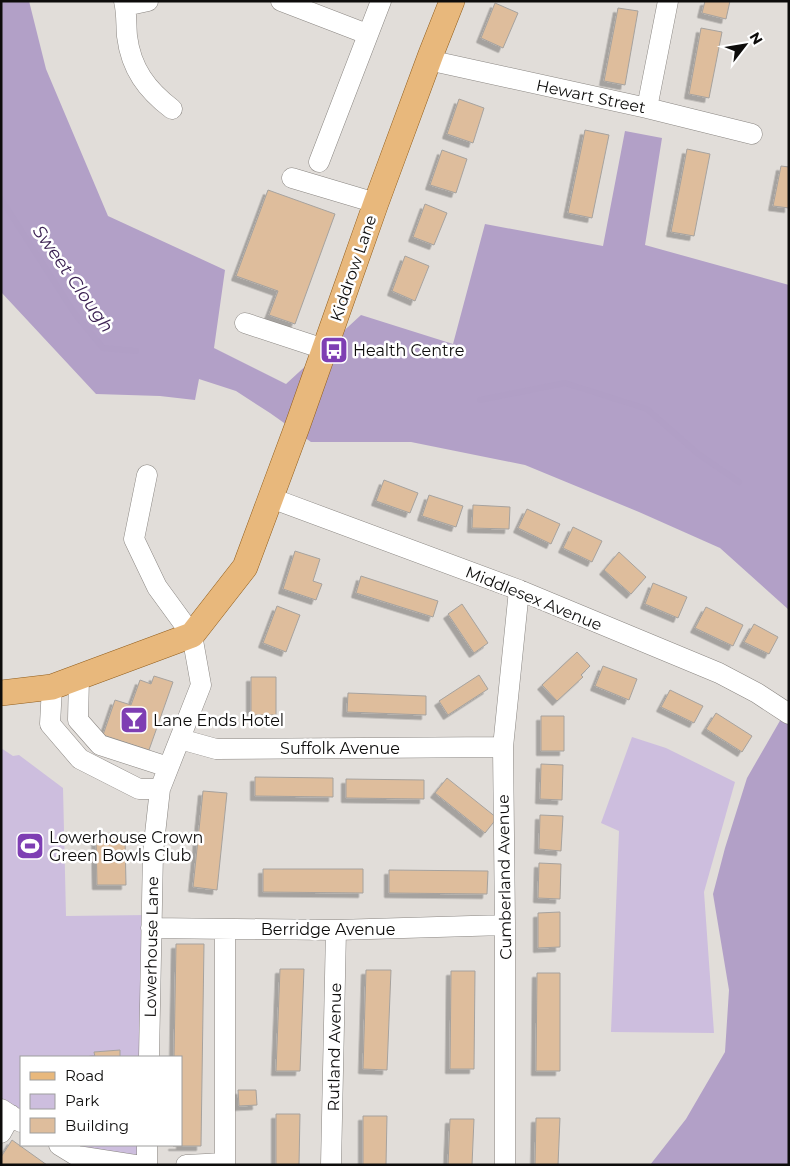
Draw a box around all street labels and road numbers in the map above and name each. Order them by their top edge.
street label: Hewart Street [534,76,648,117]
street label: Kiddrow Lane [326,213,381,324]
street label: Middlesex Avenue [463,562,605,635]
street label: Suffolk Avenue [280,739,400,758]
street label: Cumberland Avenue [494,794,515,960]
street label: Lowerhouse Lane [141,876,162,1018]
street label: Berridge Avenue [261,920,395,939]
street label: Rutland Avenue [324,982,345,1112]

